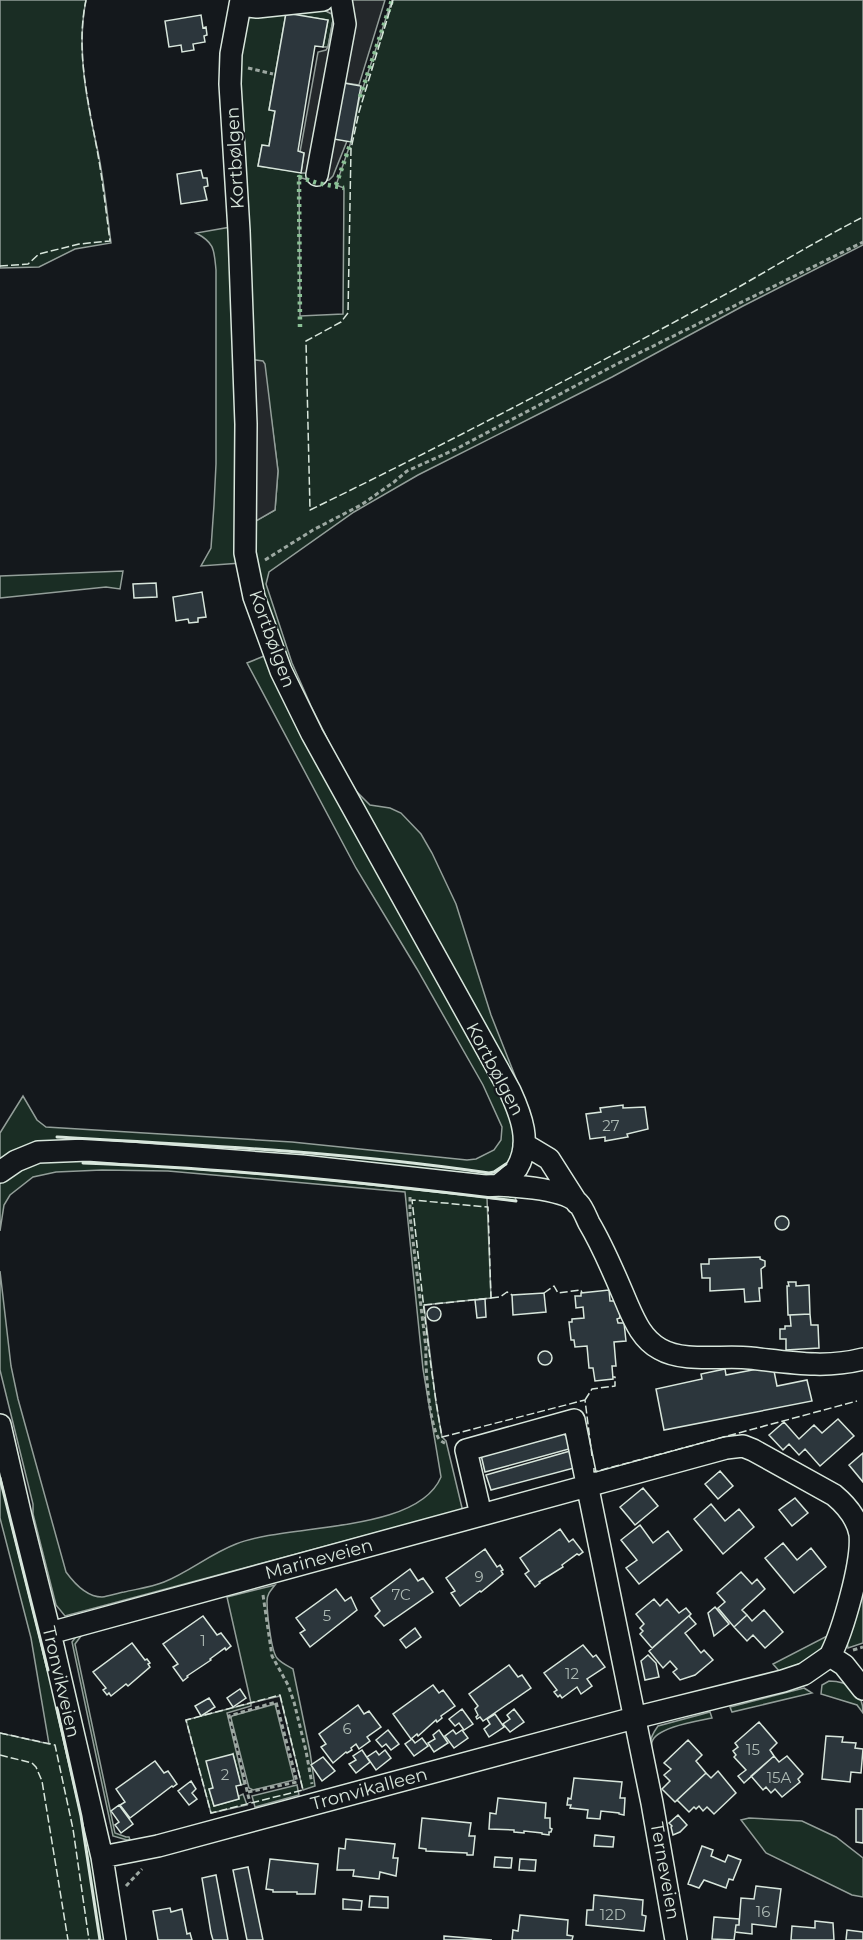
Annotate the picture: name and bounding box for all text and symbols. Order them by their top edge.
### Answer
street label: Kortbølgen [221,106,249,210]
street label: Kortbølgen [244,587,300,691]
street label: Kortbølgen [461,1019,529,1119]
house number: 27 [602,1116,620,1135]
street label: Marineveien [263,1534,375,1584]
house number: 9 [474,1567,484,1586]
house number: 7C [391,1585,411,1604]
house number: 5 [323,1606,331,1625]
street label: Tronvikveien [38,1624,84,1740]
house number: 1 [200,1631,206,1650]
house number: 12 [565,1664,579,1683]
house number: 6 [342,1719,352,1738]
house number: 15 [746,1740,760,1759]
street label: Tronvikalleen [308,1763,430,1815]
house number: 2 [221,1765,229,1784]
house number: 15A [767,1768,792,1787]
street label: Terneveien [646,1821,684,1921]
house number: 16 [756,1902,770,1921]
house number: 12D [600,1905,626,1924]

